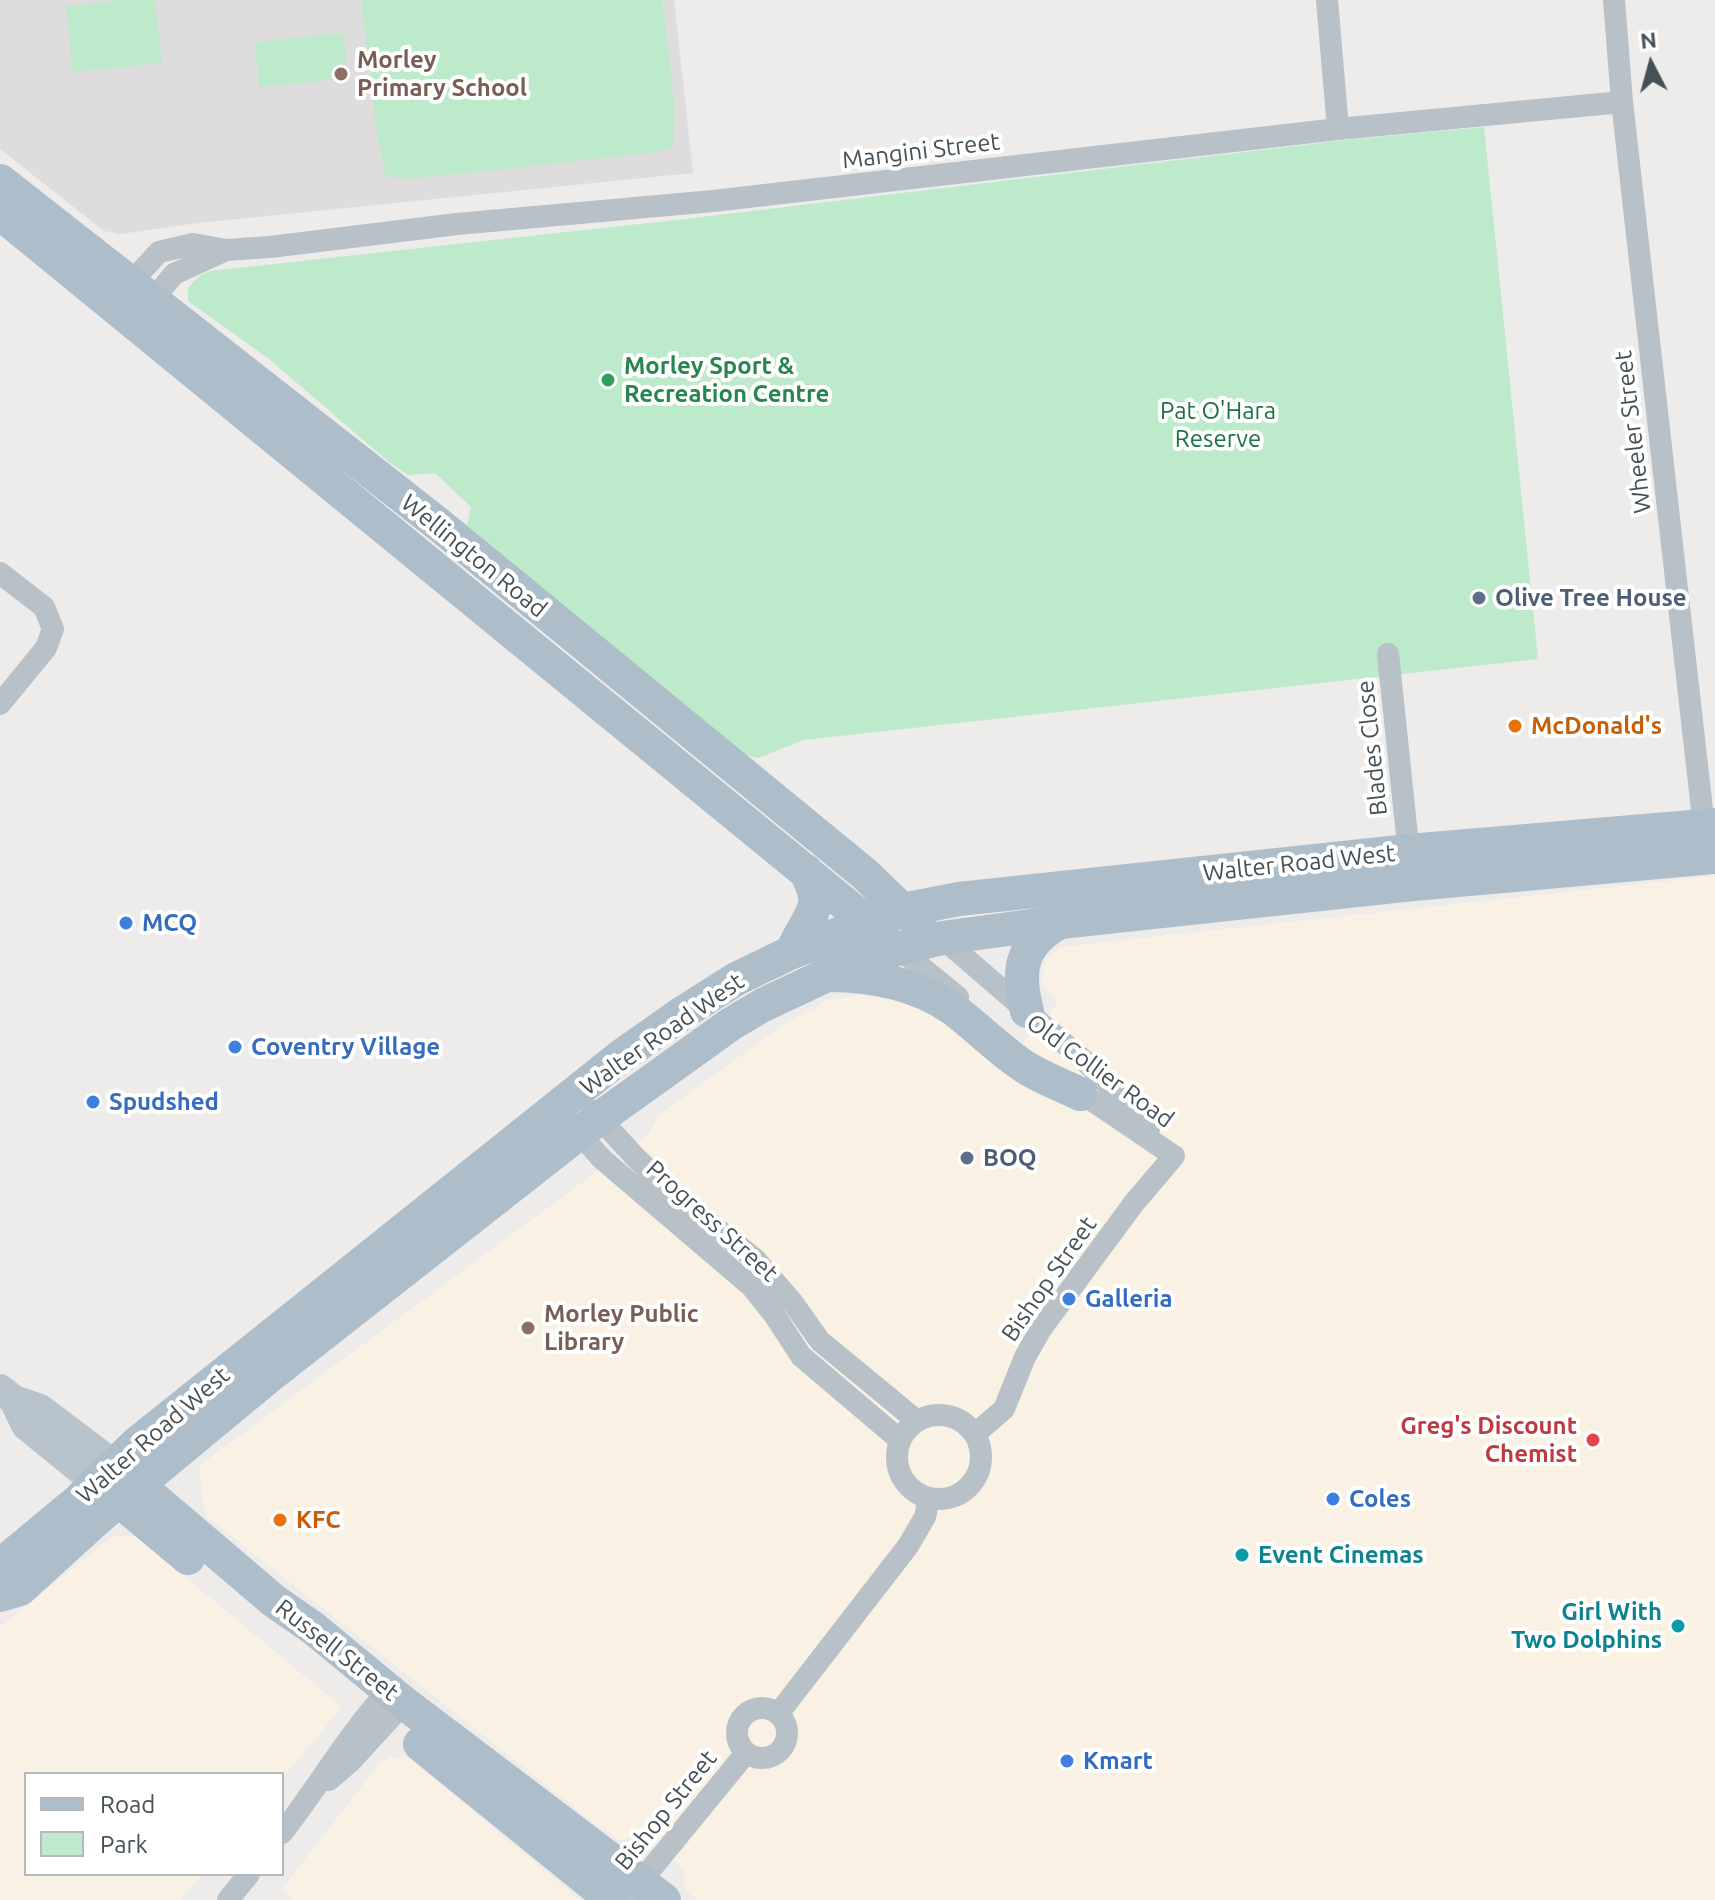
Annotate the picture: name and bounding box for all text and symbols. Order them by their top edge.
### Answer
north arrow [1611,24,1691,104]
text: N [1639,26,1658,53]
place label: Morley Primary School [357,46,527,102]
marker: Morley Primary School [332,65,350,83]
street label: Mangini Street [841,127,1001,175]
street label: Wheeler Street [1609,349,1657,515]
place label: Morley Sport & Recreation Centre [624,352,829,408]
marker: Morley Sport & Recreation Centre [599,371,617,389]
park label: Pat O'Hara Reserve [1160,397,1276,453]
street label: Wellington Road [395,489,553,623]
place label: Olive Tree House [1495,584,1687,612]
marker: Olive Tree House [1470,589,1488,607]
street label: Blades Close [1351,679,1393,817]
place label: McDonald's [1531,712,1662,740]
marker: McDonald's [1506,717,1524,735]
street label: Walter Road West [1201,839,1397,887]
place label: MCQ [142,909,197,937]
marker: MCQ [117,914,135,932]
street label: Walter Road West [575,967,749,1101]
street label: Old Collier Road [1021,1008,1179,1134]
place label: Coventry Village [251,1033,440,1061]
marker: Coventry Village [226,1038,244,1056]
place label: Spudshed [109,1088,219,1116]
marker: Spudshed [84,1093,102,1111]
place label: BOQ [983,1144,1037,1172]
marker: BOQ [958,1149,976,1167]
street label: Progress Street [640,1154,784,1288]
street label: Bishop Street [995,1211,1103,1347]
place label: Galleria [1085,1285,1173,1313]
marker: Galleria [1060,1290,1078,1308]
place label: Morley Public Library [544,1300,699,1356]
marker: Morley Public Library [519,1319,537,1337]
street label: Walter Road West [71,1361,235,1509]
place label: Greg's Discount Chemist [1400,1412,1577,1468]
marker: Greg's Discount Chemist [1584,1431,1602,1449]
place label: Coles [1349,1485,1411,1513]
marker: Coles [1324,1490,1342,1508]
place label: KFC [296,1506,341,1534]
marker: KFC [271,1511,289,1529]
place label: Event Cinemas [1258,1541,1424,1569]
marker: Event Cinemas [1233,1546,1251,1564]
street label: Russell Street [270,1593,404,1707]
place label: Girl With Two Dolphins [1511,1598,1662,1654]
marker: Girl With Two Dolphins [1669,1617,1687,1635]
street label: Bishop Street [609,1744,723,1876]
place label: Kmart [1083,1747,1153,1775]
marker: Kmart [1058,1752,1076,1770]
legend [24,1772,284,1876]
text: Road [100,1791,155,1818]
text: Park [100,1831,148,1858]

